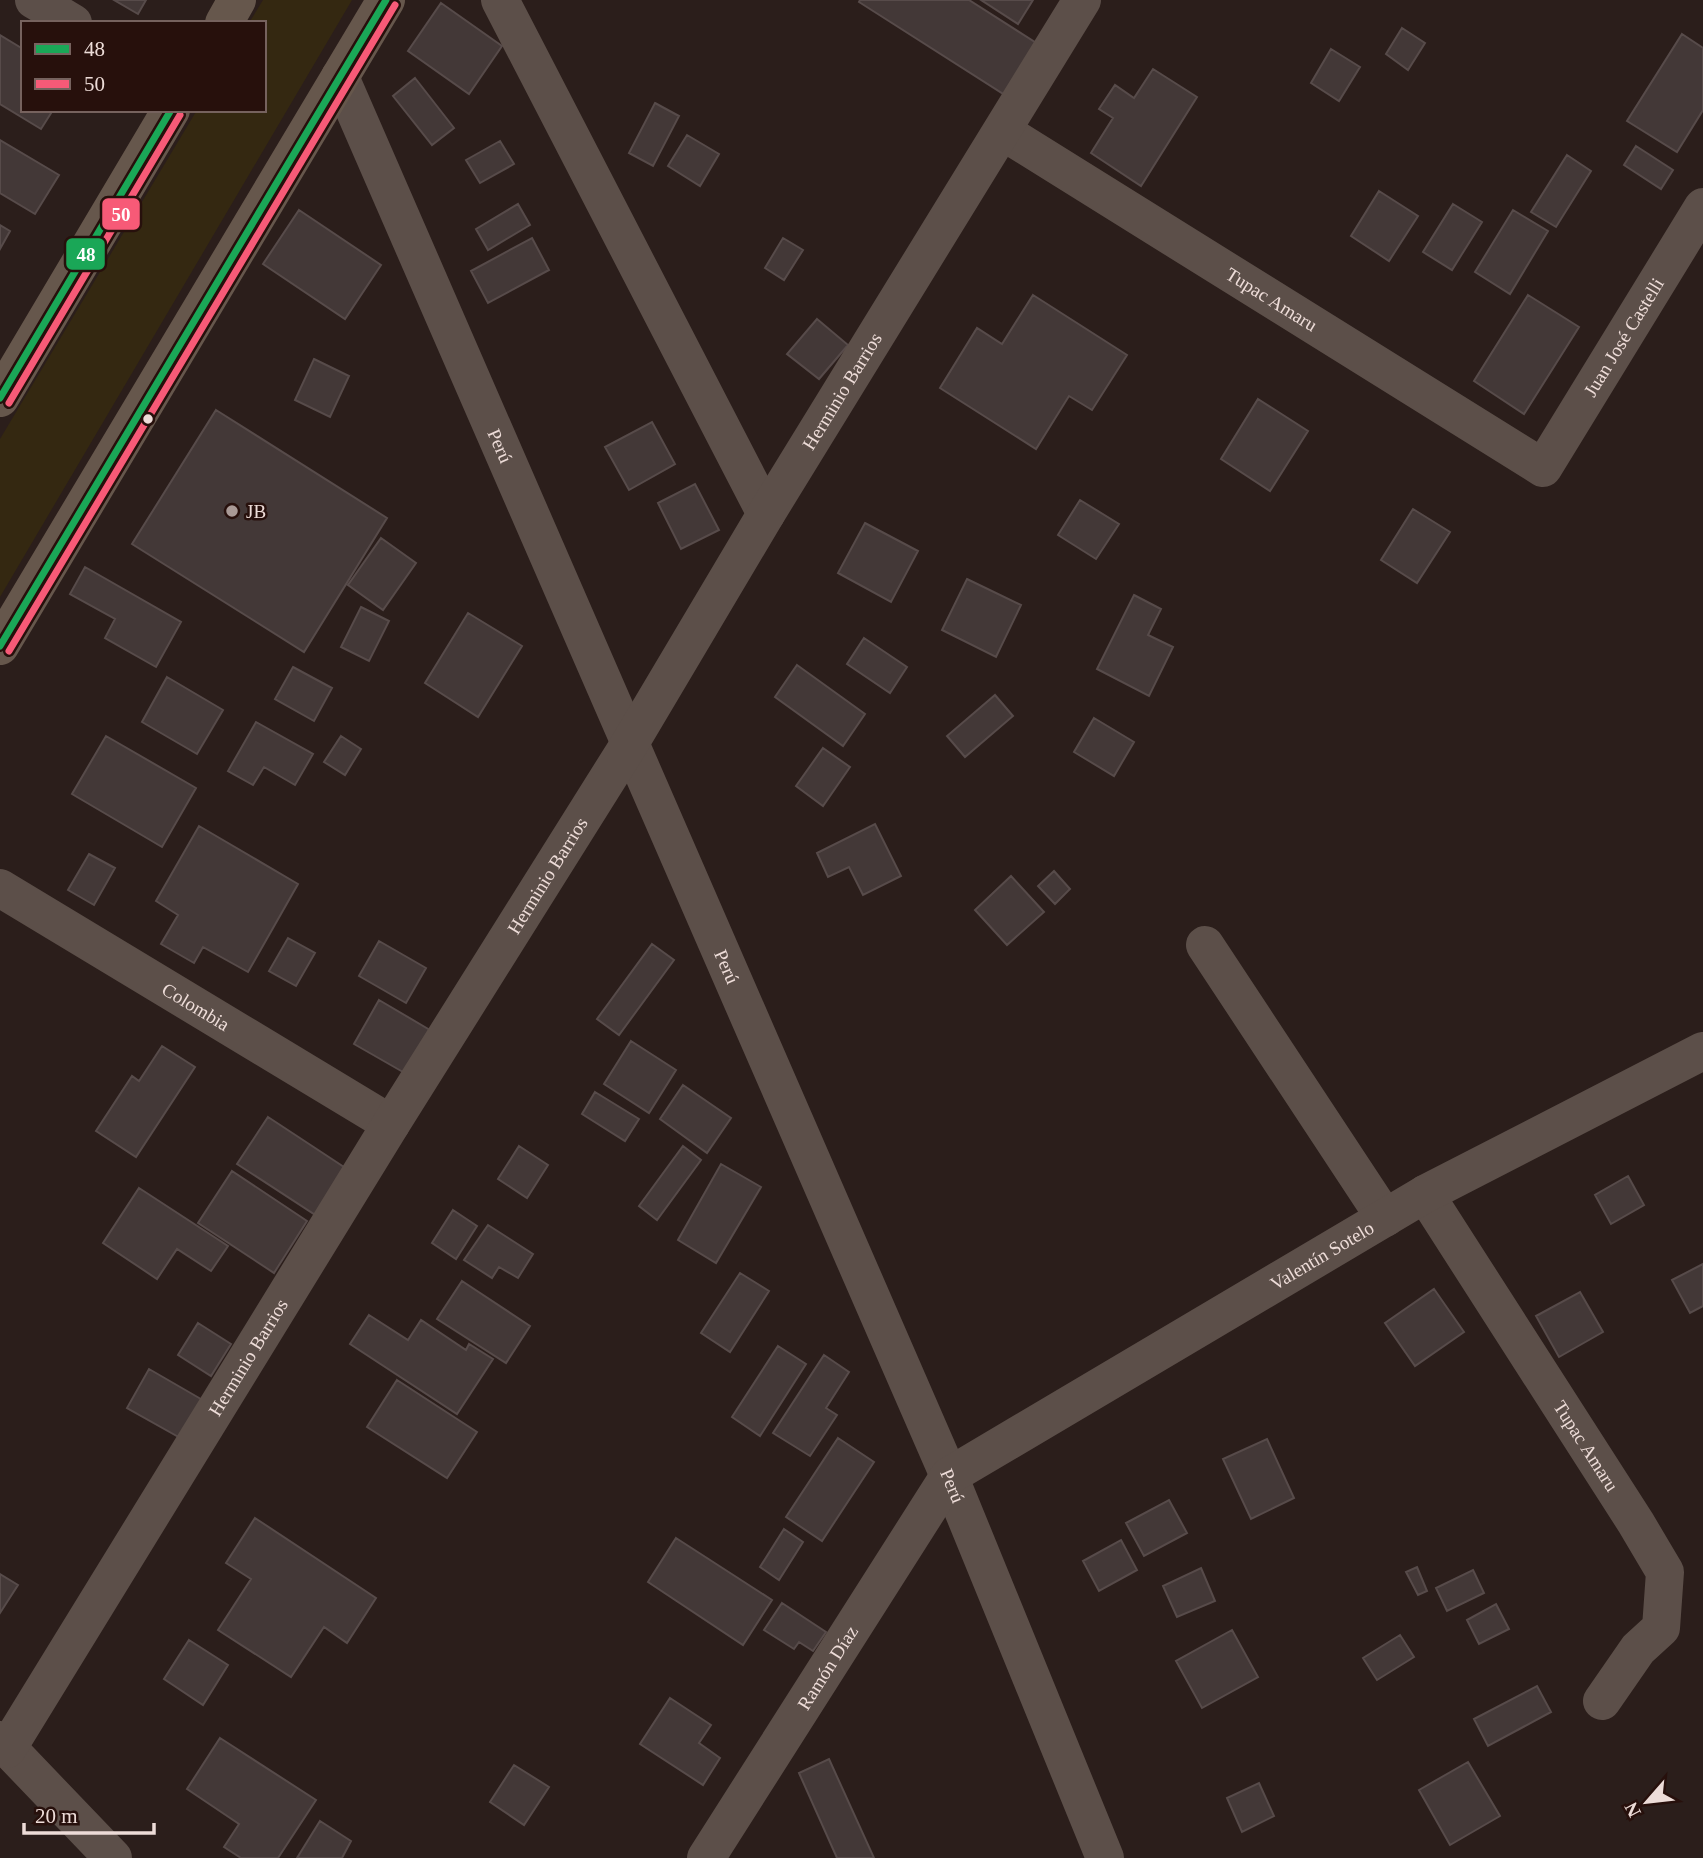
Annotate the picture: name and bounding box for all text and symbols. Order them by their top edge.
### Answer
legend [21,21,266,112]
text: 48 [84,37,105,61]
text: 50 [84,72,105,96]
line badge: 50 [101,197,141,231]
text: 50 [112,204,131,225]
line badge: 48 [65,237,106,271]
text: 48 [77,244,96,265]
street label: Tupac Amaru [1223,263,1322,336]
street label: Juan José Castelli [1579,274,1668,400]
street label: Herminio Barrios [798,329,886,453]
unlabelled marker [141,412,155,426]
street label: Perú [484,425,517,466]
place label: JB [246,501,266,522]
marker: JB [224,503,240,519]
street label: Herminio Barrios [503,813,591,938]
street label: Perú [711,946,744,987]
street label: Colombia [159,978,234,1035]
street label: Valentín Sotelo [1266,1216,1377,1294]
street label: Herminio Barrios [204,1295,292,1419]
street label: Tupac Amaru [1550,1397,1623,1495]
street label: Perú [936,1465,969,1506]
street label: Ramón Díaz [793,1621,862,1713]
north arrow [1612,1767,1682,1837]
scale bar [24,1792,154,1836]
text: N [1620,1799,1645,1821]
text: 20 m [35,1804,78,1828]

